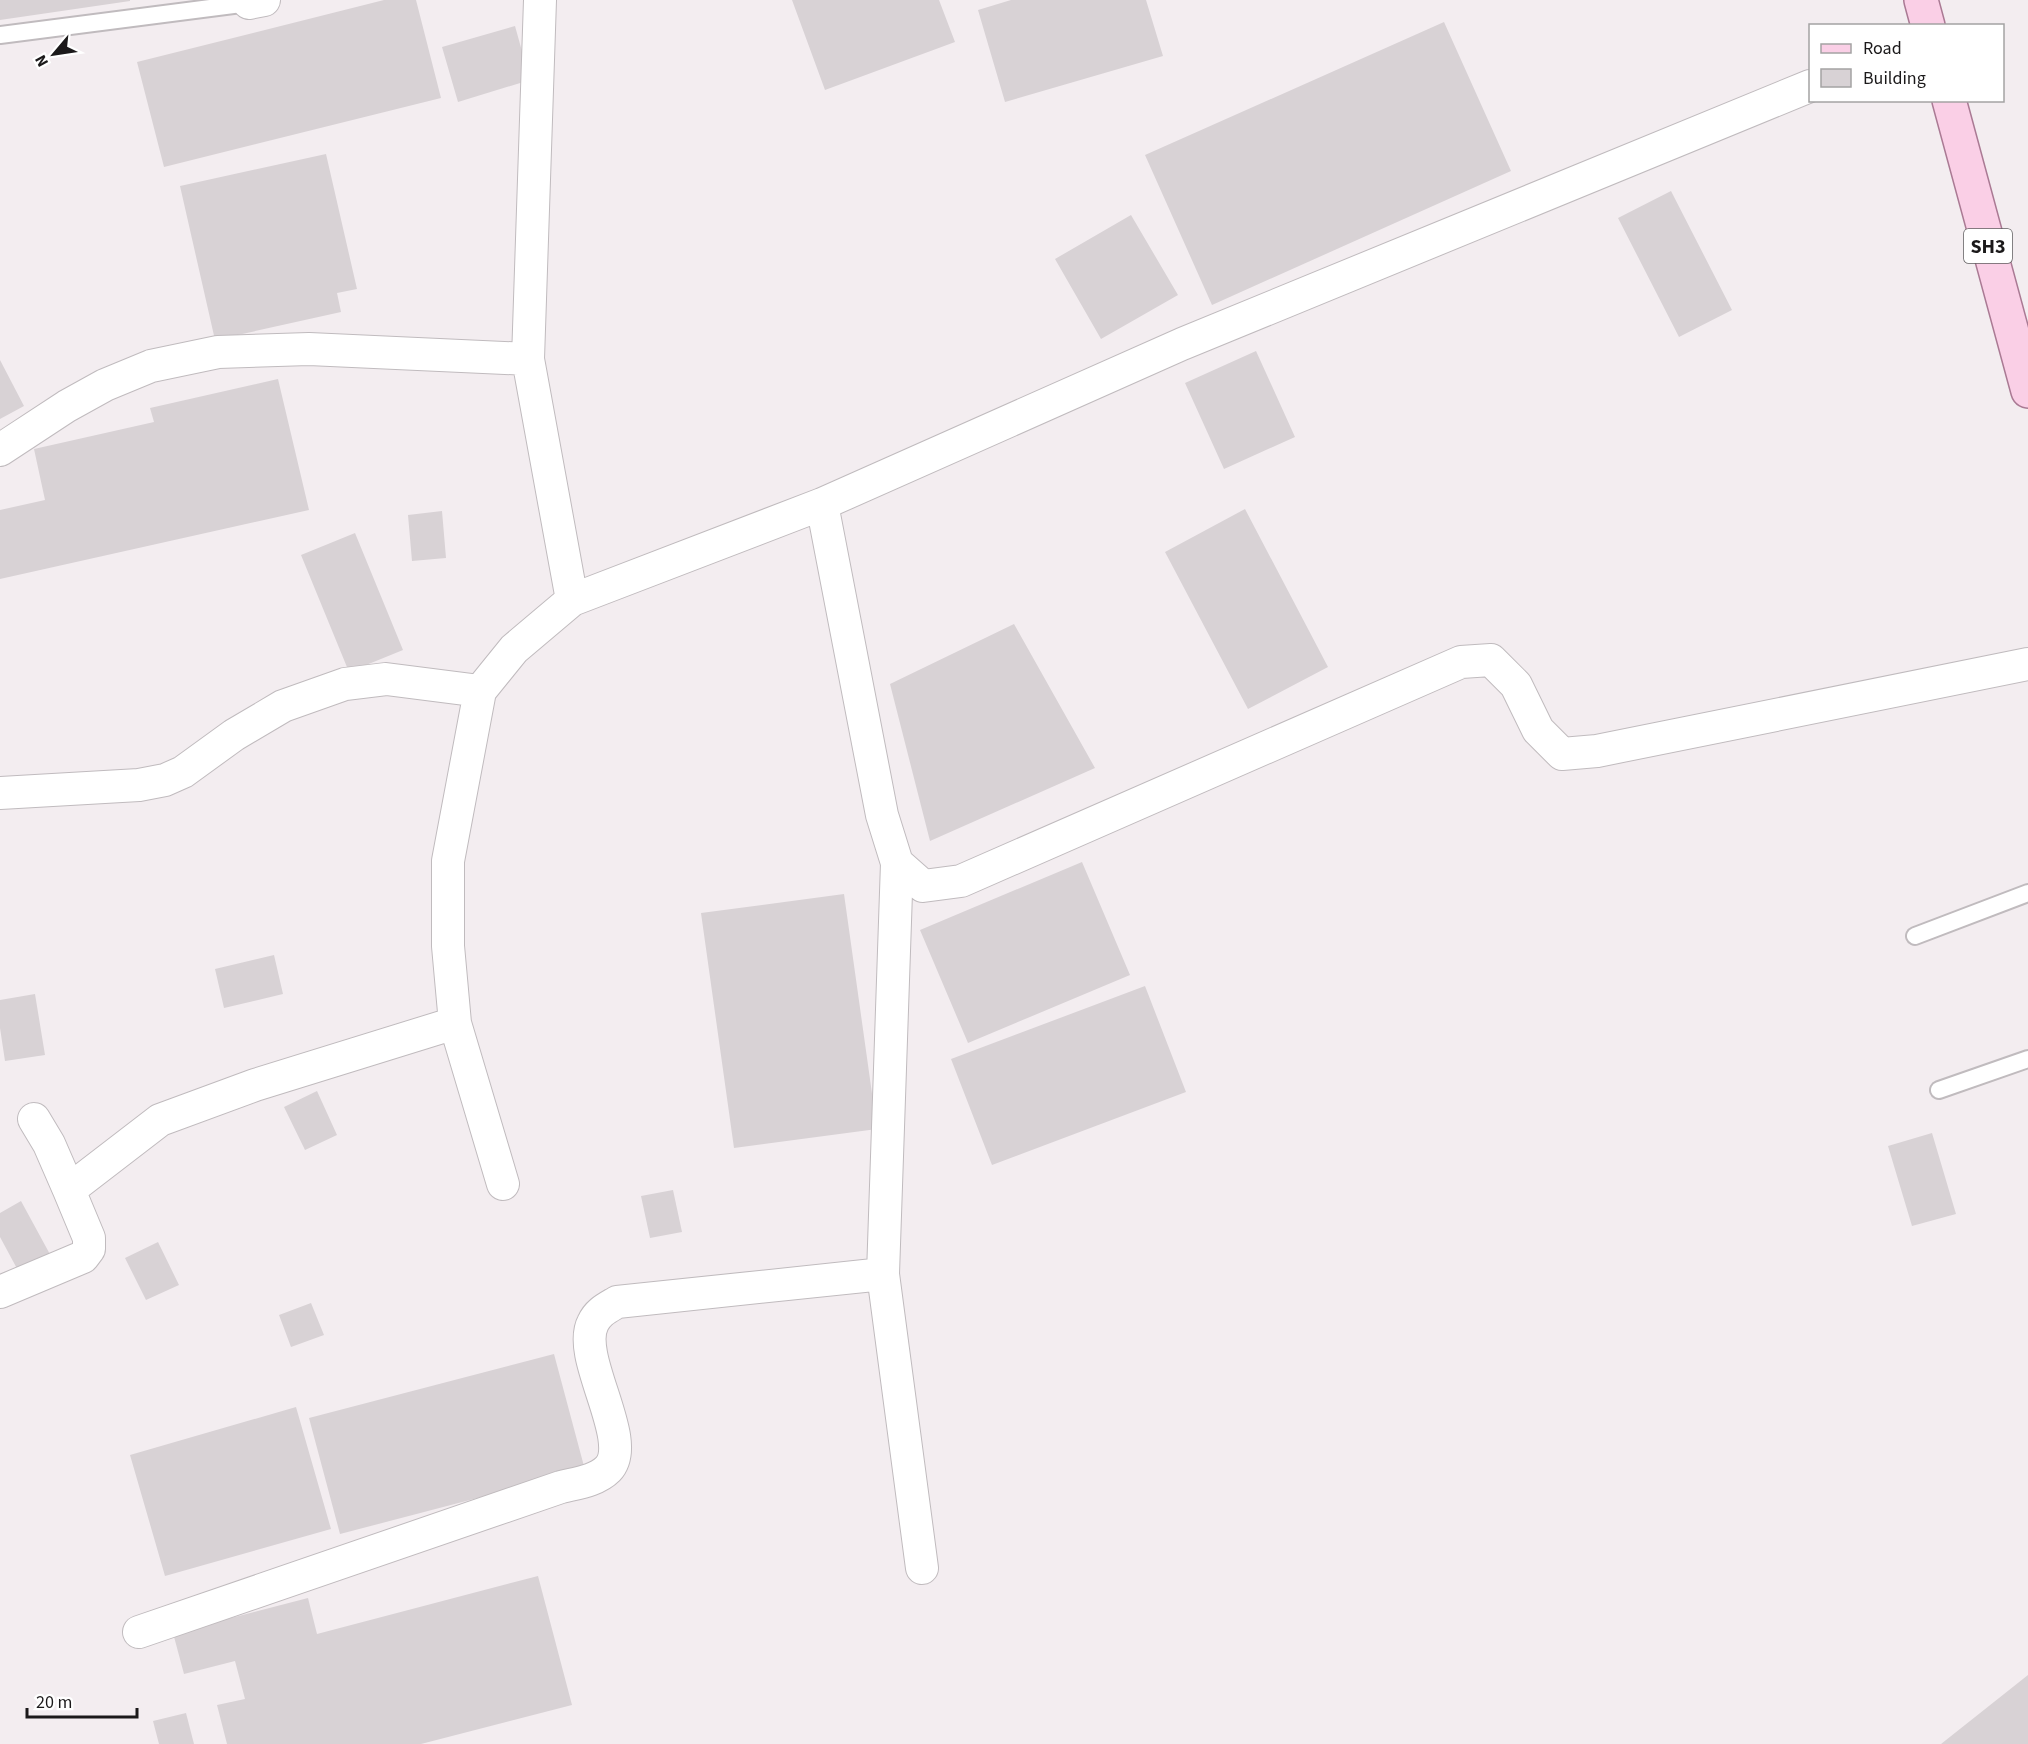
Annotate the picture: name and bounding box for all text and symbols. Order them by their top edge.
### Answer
north arrow [24,24,84,84]
legend [1809,24,2004,102]
text: Road [1863,36,1902,61]
text: N [30,51,54,71]
text: Building [1863,66,1926,91]
road number: SH3 [1964,229,2012,263]
scale bar [27,1681,136,1719]
text: 20 m [36,1690,72,1715]

